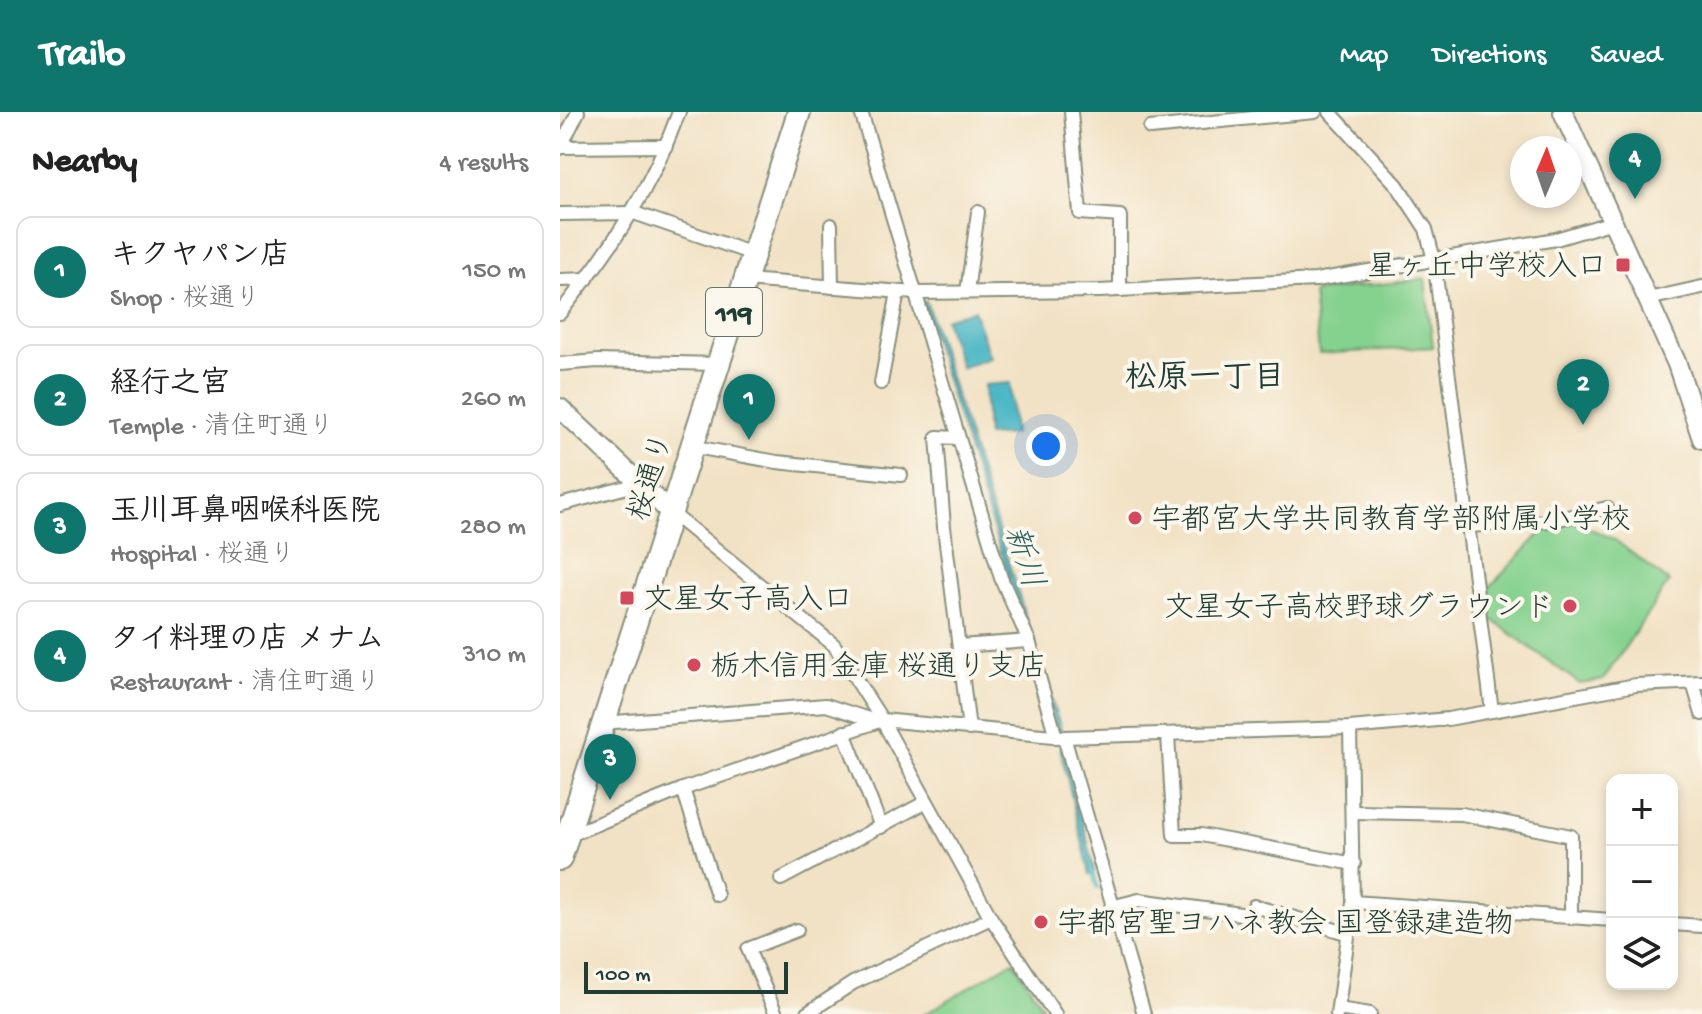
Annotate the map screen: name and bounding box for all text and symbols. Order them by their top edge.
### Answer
text: Trailo [40,34,126,78]
text: Map [1340,40,1388,73]
text: Directions [1432,40,1546,73]
text: Saved [1590,40,1662,73]
pin: 4 [1609,133,1661,199]
north arrow [1510,136,1582,208]
text: Nearby [32,144,137,184]
text: 4 results [439,149,528,180]
text: キクヤパン店 [110,240,290,275]
place label: 星ヶ丘中学校入口 [1367,250,1607,287]
marker: 星ヶ丘中学校入口 [1614,256,1632,274]
text: 1 [55,257,65,288]
text: 150 m [462,257,526,288]
text: Shop · 桜通り [110,285,261,316]
road number: 119 [706,288,762,336]
pin: 2 [1557,359,1609,425]
district label: 松原一丁目 [1125,361,1285,399]
text: 経行之宮 [110,368,230,403]
pin: 1 [723,374,775,440]
text: 2 [54,385,66,416]
text: 260 m [461,385,526,416]
text: Temple · 清住町通り [110,413,334,444]
your location [1026,426,1066,466]
street label: 桜通り [622,429,683,525]
text: 玉川耳鼻咽喉科医院 [110,496,380,531]
place label: 宇都宮大学共同教育学部附属小学校 [1151,503,1631,540]
marker: 宇都宮大学共同教育学部附属小学校 [1126,509,1144,527]
text: 3 [53,513,67,544]
text: 280 m [460,513,526,544]
water label: 新川 [993,521,1050,594]
text: Hospital · 桜通り [110,541,296,572]
place label: 文星女子高入口 [643,583,853,620]
marker: 文星女子高入口 [618,589,636,607]
place label: 文星女子高校野球グラウンド [1164,591,1554,628]
marker: 文星女子高校野球グラウンド [1561,597,1579,615]
text: タイ料理の店 メナム [110,624,385,659]
text: 4 [54,641,66,672]
text: 310 m [463,641,526,672]
place label: 栃木信用金庫 桜通り支店 [710,650,1047,687]
marker: 栃木信用金庫 桜通り支店 [685,656,703,674]
text: Restaurant · 清住町通り [110,669,381,700]
pin: 3 [584,734,636,800]
map controls [1606,774,1678,990]
button: + [1606,774,1678,846]
button: − [1606,846,1678,918]
place label: 宇都宮聖ヨハネ教会 国登録建造物 [1057,907,1514,944]
marker: 宇都宮聖ヨハネ教会 国登録建造物 [1032,913,1050,931]
button: layers [1606,918,1678,990]
scale bar [584,958,788,994]
text: 100 m [596,963,651,989]

